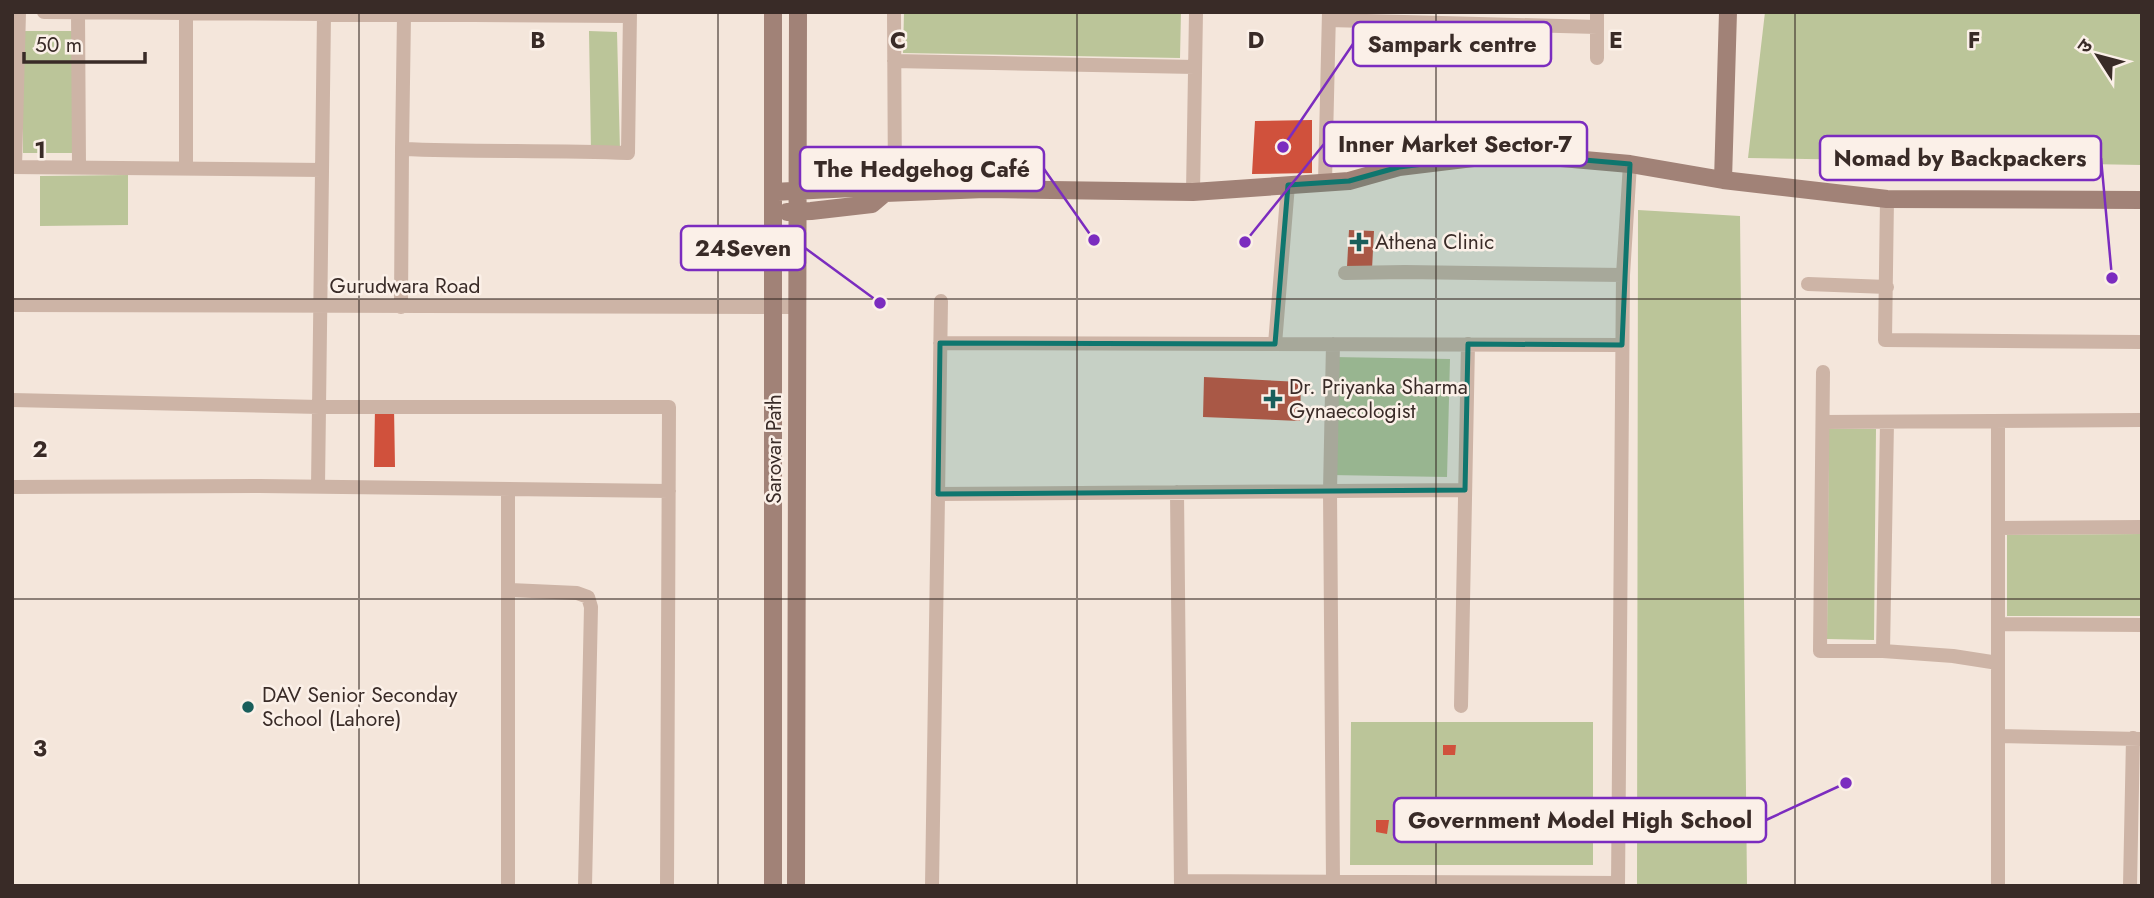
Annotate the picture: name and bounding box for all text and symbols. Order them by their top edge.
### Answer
scale bar [24,21,145,65]
north arrow [2063,21,2133,91]
callout: Sampark centre [1353,22,1551,66]
text: B [530,23,546,57]
text: C [890,23,906,57]
text: D [1248,23,1265,57]
text: E [1609,23,1623,57]
text: F [1968,23,1980,57]
text: Sampark centre [1367,27,1537,61]
text: 50 m [35,30,82,60]
text: उ [2070,33,2099,59]
callout: Inner Market Sector-7 [1324,122,1587,166]
text: Inner Market Sector-7 [1338,127,1572,161]
text: 1 [34,133,46,167]
callout: Nomad by Backpackers [1820,136,2101,180]
text: Nomad by Backpackers [1833,141,2087,175]
callout: The Hedgehog Café [800,147,1044,191]
text: The Hedgehog Café [814,152,1030,186]
callout: 24Seven [681,226,805,270]
place label: Athena Clinic [1375,227,1494,257]
text: 24Seven [695,231,791,265]
marker: Athena Clinic [1349,232,1369,252]
street label: Gurudwara Road [330,271,480,301]
place label: Dr. Priyanka Sharma Gynaecologist [1289,372,1468,426]
marker: Dr. Priyanka Sharma Gynaecologist [1263,389,1283,409]
street label: Sarovar Path [759,394,789,504]
text: 2 [32,432,48,466]
place label: DAV Senior Seconday School (Lahore) [262,680,458,734]
marker: DAV Senior Seconday School (Lahore) [240,699,256,715]
text: 3 [33,731,47,765]
callout: Government Model High School [1394,798,1766,842]
text: Government Model High School [1408,803,1752,837]

